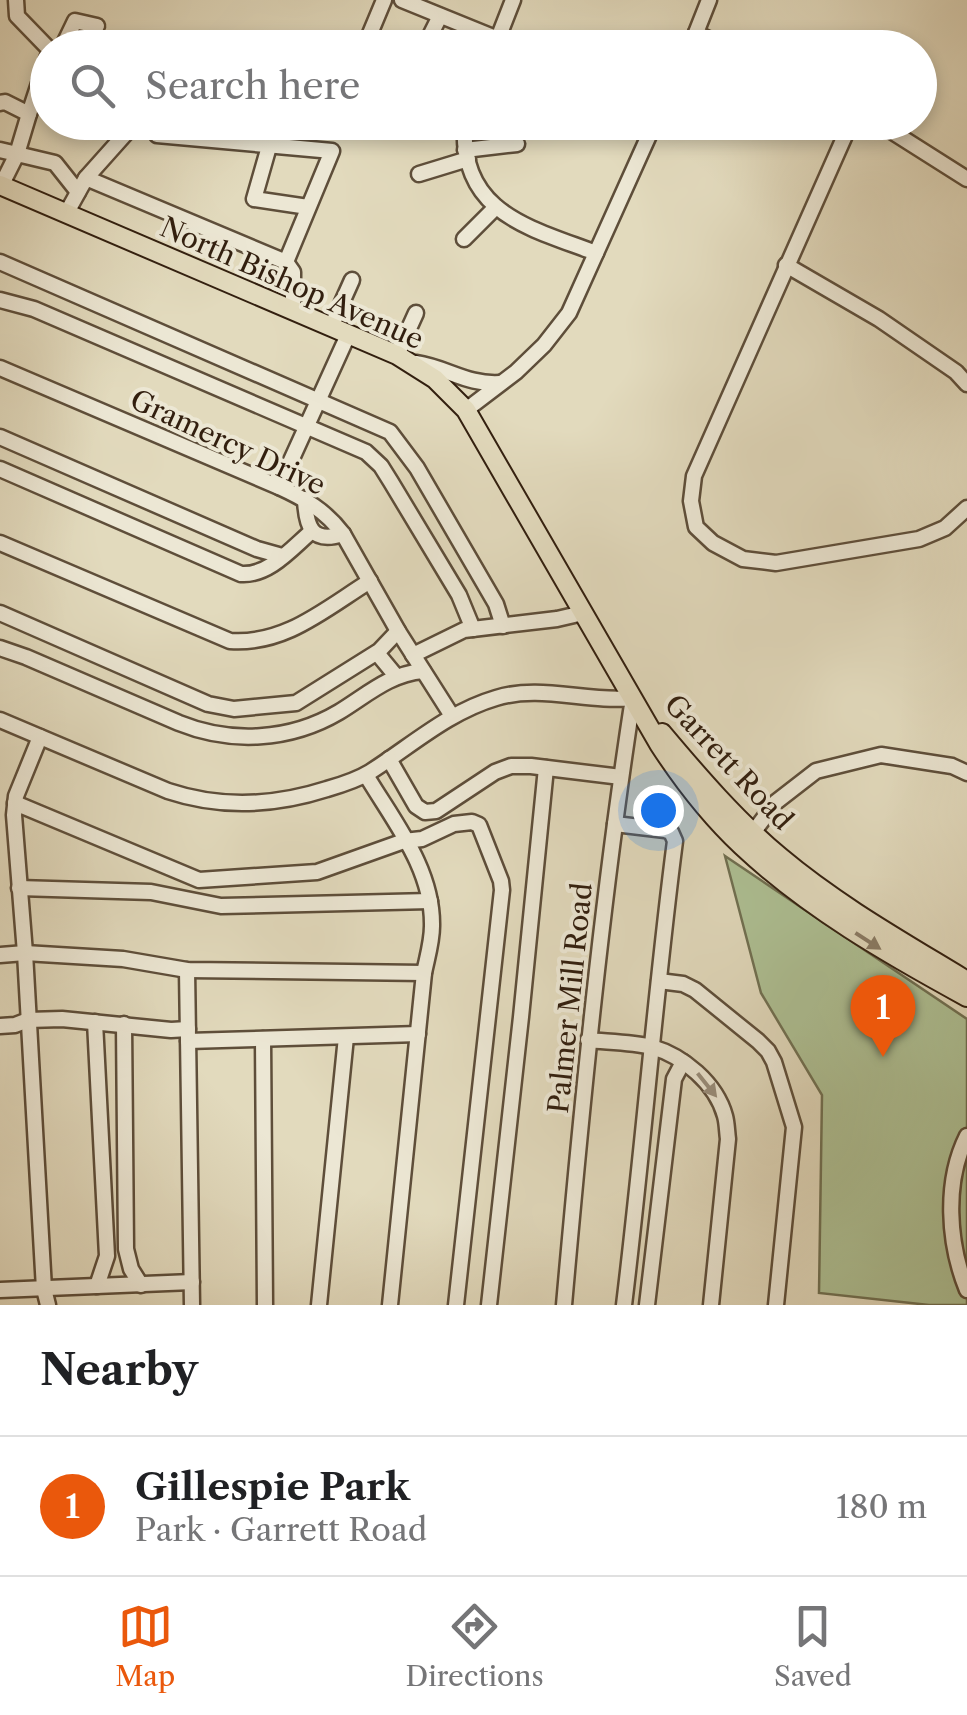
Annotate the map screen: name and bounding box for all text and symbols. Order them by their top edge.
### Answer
search box [30,30,937,140]
icon: search [65,58,120,113]
text: Search here [145,62,360,109]
street label: North Bishop Avenue [155,210,429,356]
street label: Gramercy Drive [125,382,331,502]
street label: Garrett Road [658,687,800,837]
your location [633,785,684,836]
street label: Palmer Mill Road [541,881,599,1115]
one-way arrow [854,932,882,949]
pin: 1 [850,974,916,1057]
one-way arrow [696,1073,717,1098]
text: Nearby [40,1344,198,1396]
text: Gillespie Park [135,1463,410,1510]
text: 1 [65,1487,80,1526]
text: 180 m [836,1487,927,1526]
text: Park · Garrett Road [135,1510,427,1549]
tab: Map [115,1599,175,1693]
tab: Directions [405,1599,544,1693]
tab: Saved [774,1599,852,1693]

